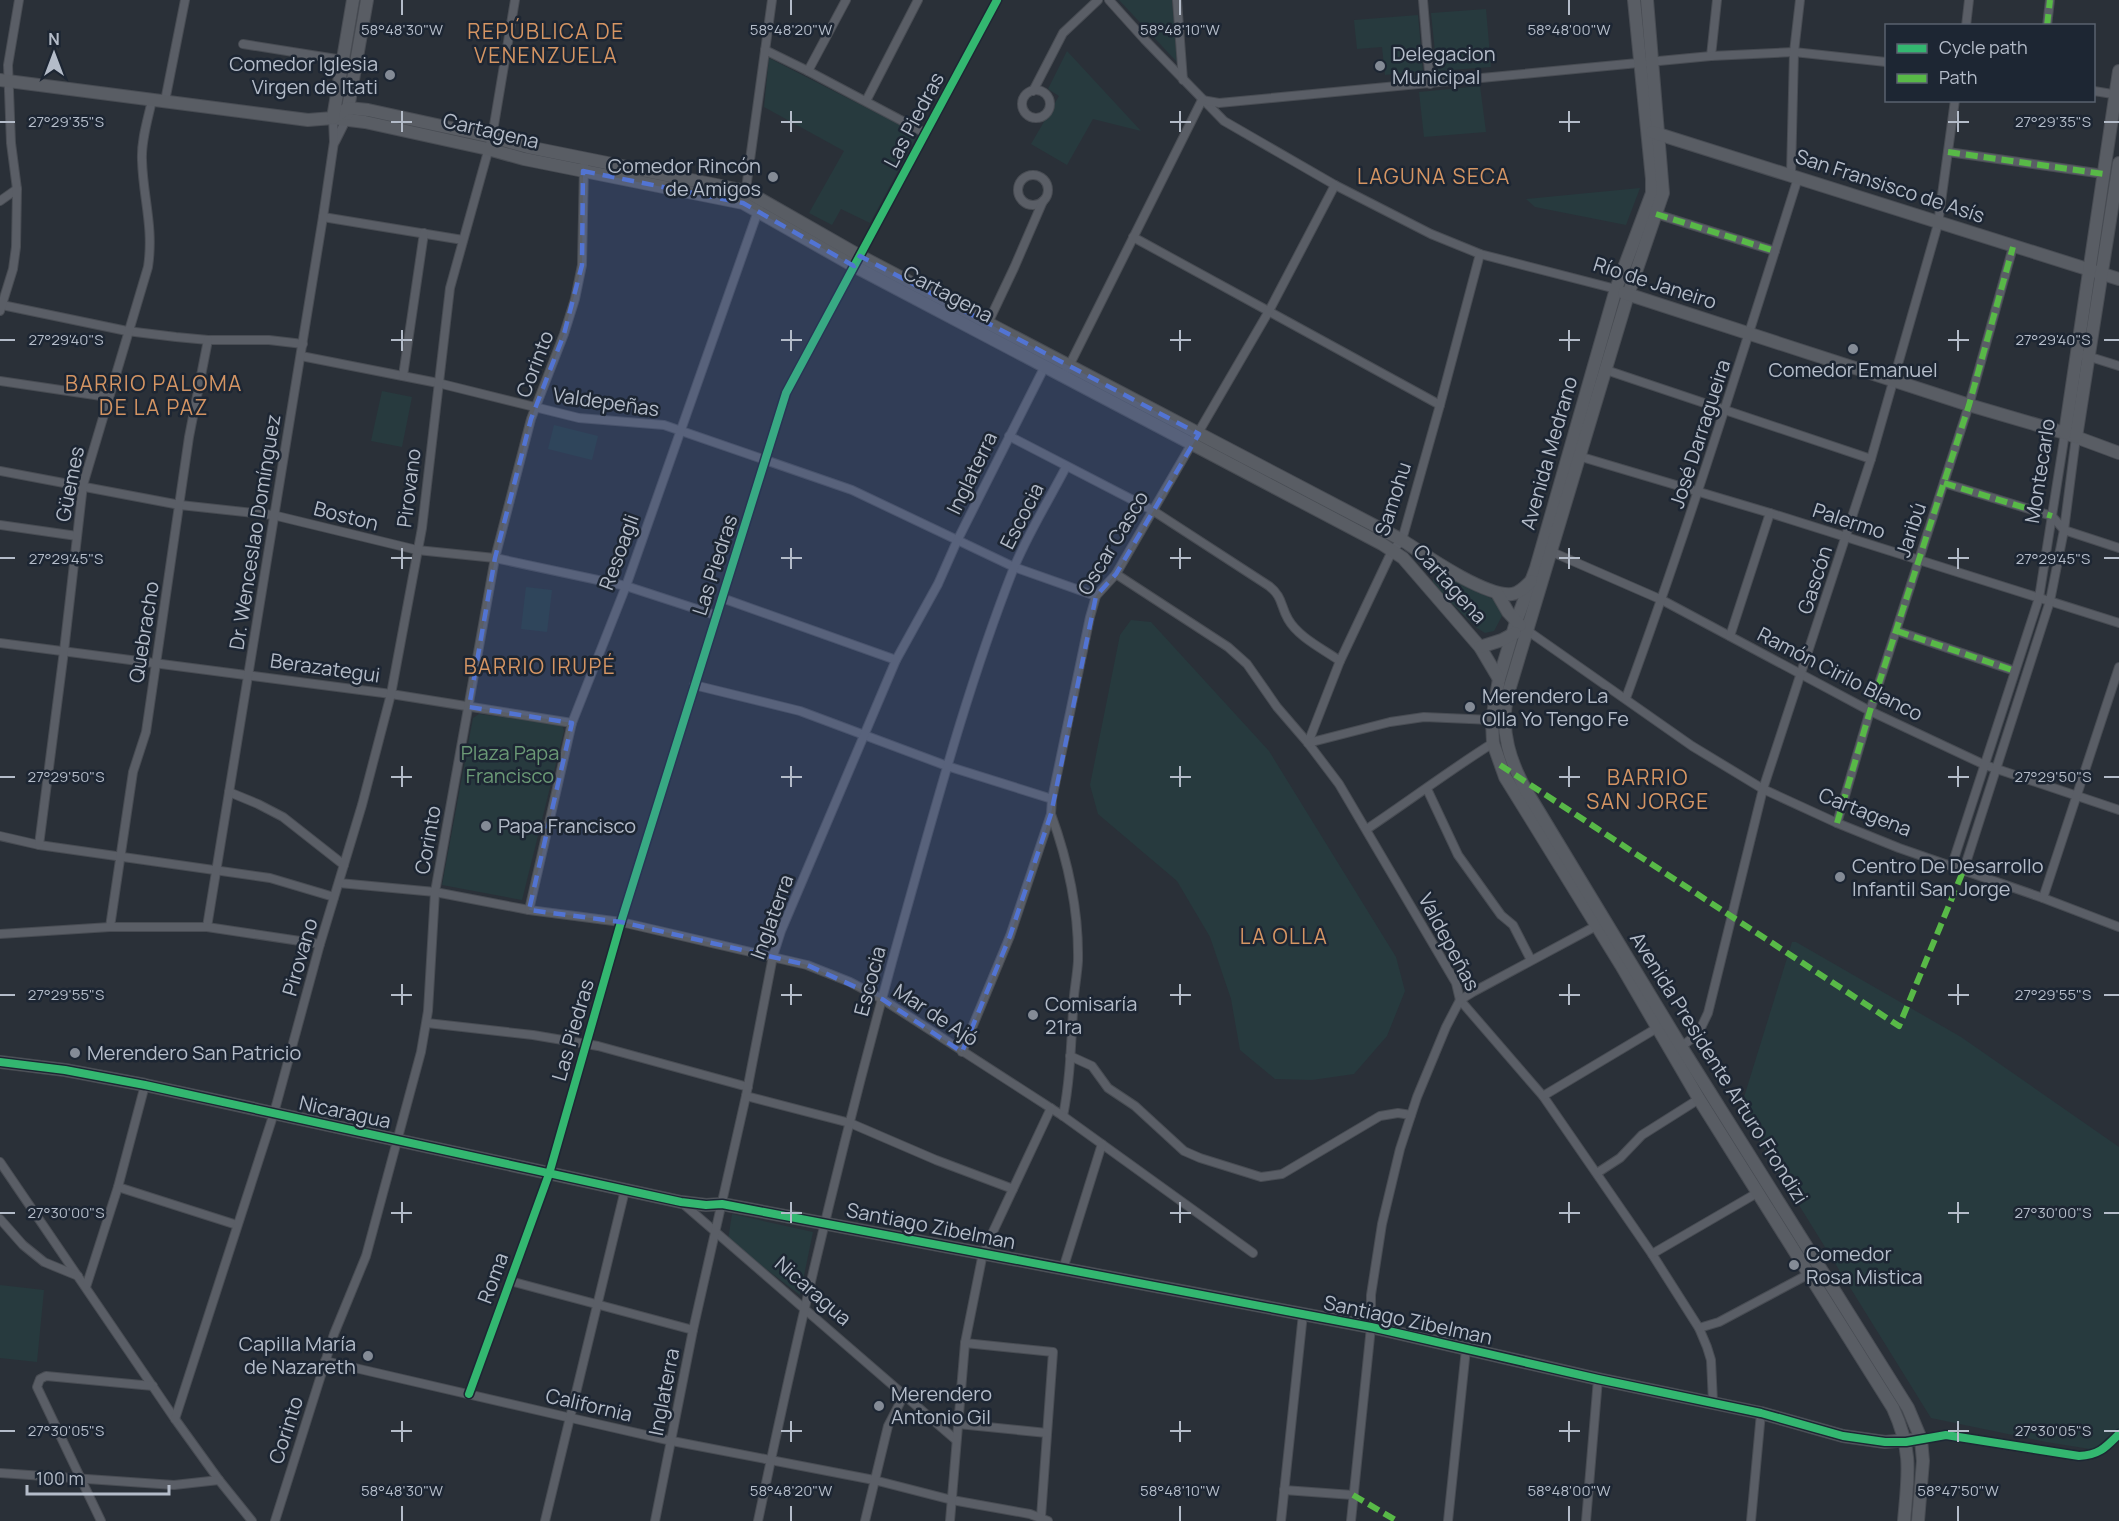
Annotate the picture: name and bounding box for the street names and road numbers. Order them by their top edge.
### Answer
street label: Las Piedras [877,67,950,172]
street label: Cartagena [440,106,542,155]
street label: San Fransisco de Asís [1792,142,1988,229]
street label: Río de Janeiro [1590,250,1720,315]
street label: Cartagena [899,259,998,328]
street label: Corinto [510,326,560,401]
street label: José Darragueira [1663,356,1736,512]
street label: Avenida Medrano [1514,373,1583,533]
street label: Valdepeñas [551,381,661,422]
street label: Dr. Wenceslao Domínguez [223,412,286,652]
street label: Montecarlo [2018,416,2061,525]
street label: Inglaterra [940,427,1003,519]
street label: Güemes [49,444,90,524]
street label: Pirovano [390,447,427,529]
street label: Samohu [1368,459,1417,539]
street label: Escocia [993,478,1050,554]
street label: Oscar Casco [1071,486,1154,600]
street label: Boston [311,494,381,537]
street label: Palermo [1809,496,1889,545]
street label: Jaribú [1889,499,1932,561]
street label: Resoagli [592,510,645,594]
street label: Las Piedras [686,511,744,619]
street label: Cartagena [1408,538,1493,629]
street label: Gascón [1791,542,1838,617]
street label: Quebracho [122,579,165,685]
street label: Ramón Cirilo Blanco [1753,620,1928,727]
street label: Berazategui [268,646,382,689]
street label: Cartagena [1815,781,1916,842]
street label: Corinto [408,803,447,876]
street label: Inglaterra [744,871,799,963]
street label: Valdepeñas [1412,888,1487,995]
street label: Pirovano [276,915,323,999]
street label: Avenida Presidente Arturo Frondizi [1624,927,1815,1209]
street label: Escocia [847,943,892,1019]
street label: Las Piedras [545,976,600,1084]
street label: Mar de Ajó [889,977,984,1052]
street label: Nicaragua [297,1089,394,1134]
street label: Santiago Zibelman [844,1196,1018,1255]
street label: Roma [471,1249,514,1307]
street label: Nicaragua [769,1250,857,1331]
street label: Santiago Zibelman [1321,1288,1495,1351]
street label: Inglaterra [642,1346,685,1438]
street label: California [543,1381,635,1428]
street label: Corinto [262,1393,309,1467]

